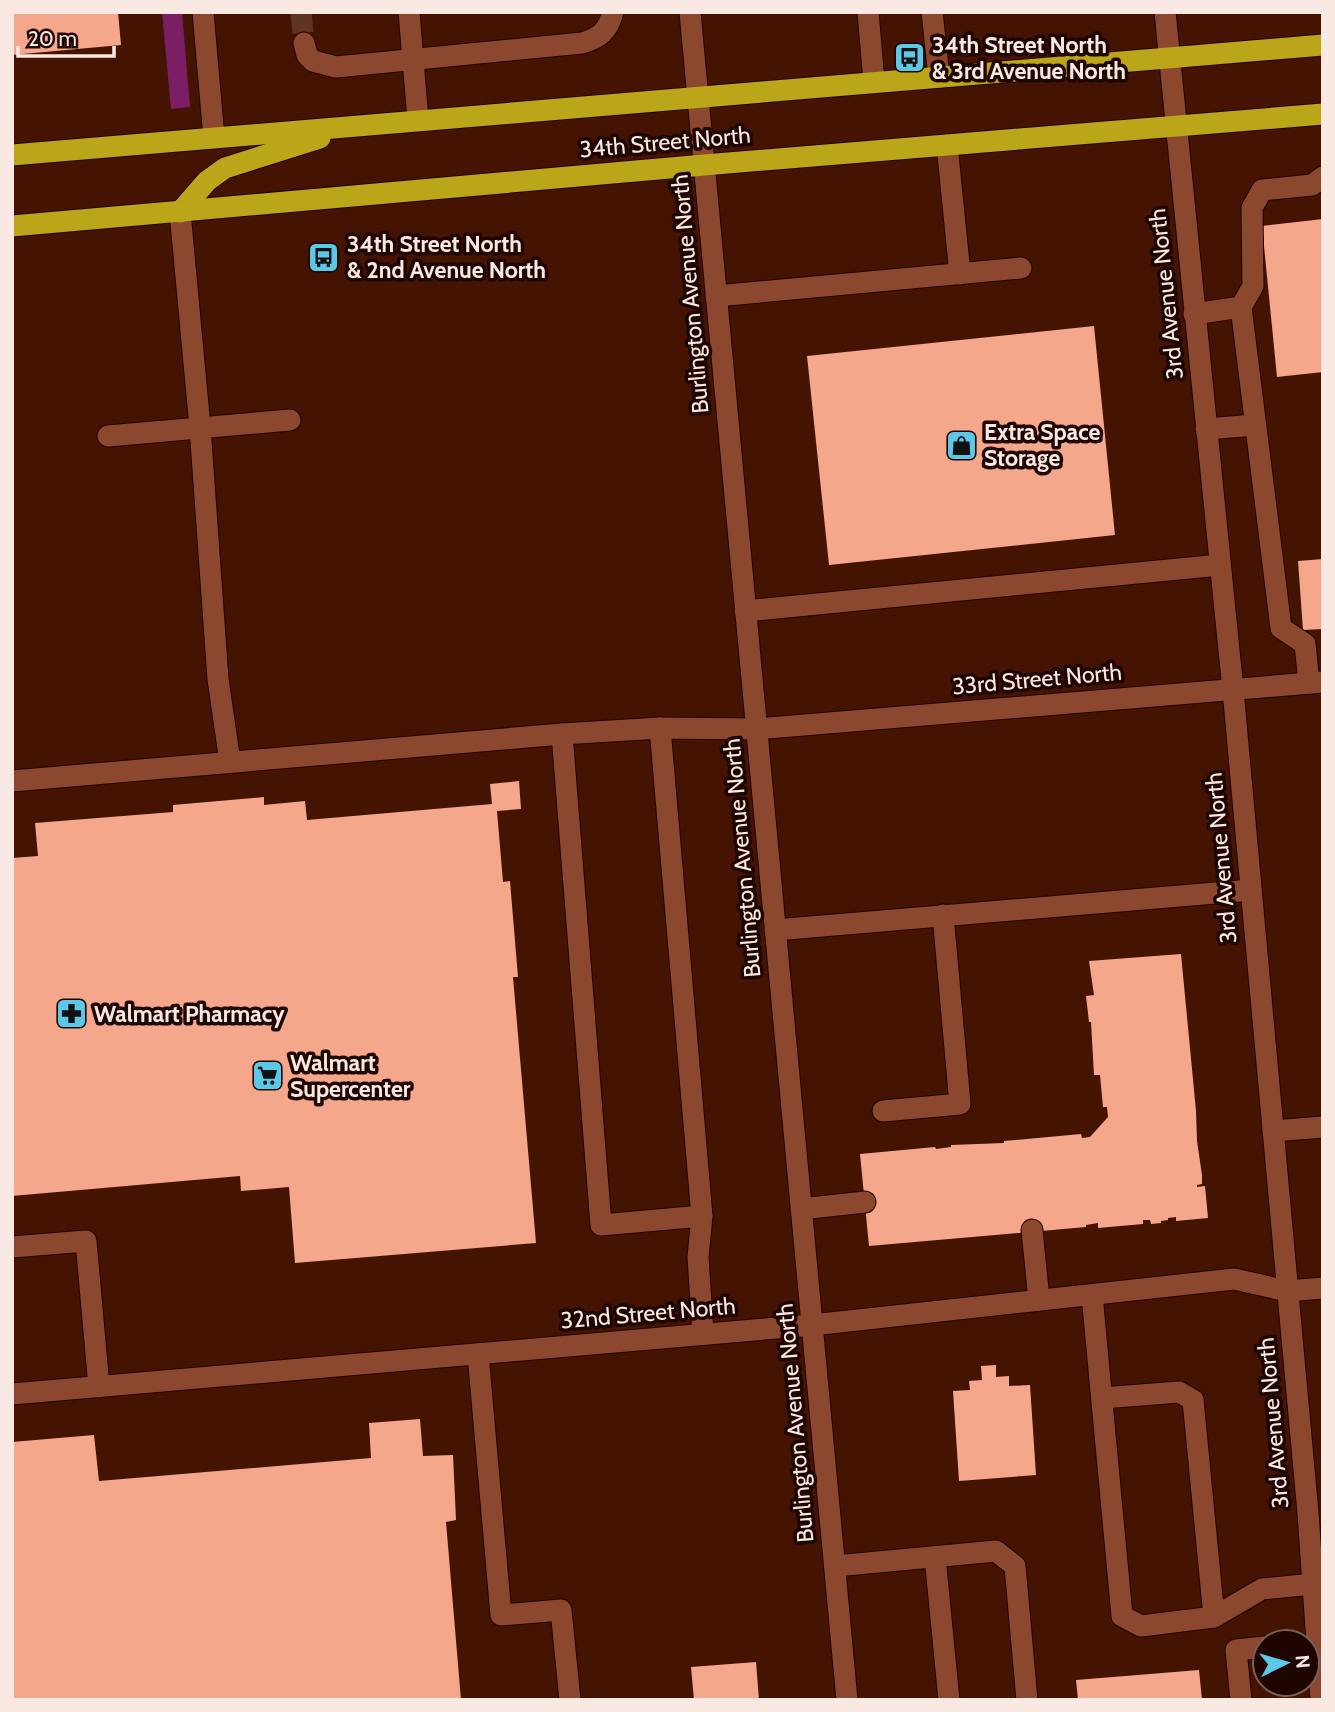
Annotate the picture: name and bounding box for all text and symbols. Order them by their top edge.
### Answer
scale bar [18,14,114,58]
text: 20 m [28,26,77,51]
place label: 34th Street North & 3rd Avenue North [932,31,1126,85]
bus stop icon: 34th Street North & 3rd Avenue North [892,41,926,75]
street label: 34th Street North [578,121,752,163]
street label: Burlington Avenue North [666,173,714,415]
street label: 3rd Avenue North [1143,207,1189,381]
place label: 34th Street North & 2nd Avenue North [347,230,546,284]
bus stop icon: 34th Street North & 2nd Avenue North [307,240,341,274]
place label: Extra Space Storage [984,418,1101,472]
shop icon: Extra Space Storage [944,428,978,462]
street label: 33rd Street North [951,658,1123,700]
street label: Burlington Avenue North [718,737,766,979]
street label: 3rd Avenue North [1200,771,1242,945]
pharmacy icon: Walmart Pharmacy [54,997,88,1031]
place label: Walmart Pharmacy [94,1000,285,1028]
place label: Walmart Supercenter [290,1049,411,1103]
supermarket icon: Walmart Supercenter [250,1059,284,1093]
street label: 32nd Street North [559,1291,737,1335]
street label: Burlington Avenue North [771,1302,819,1544]
street label: 3rd Avenue North [1252,1336,1294,1510]
north arrow [1251,1628,1321,1698]
text: N [1290,1654,1314,1669]

